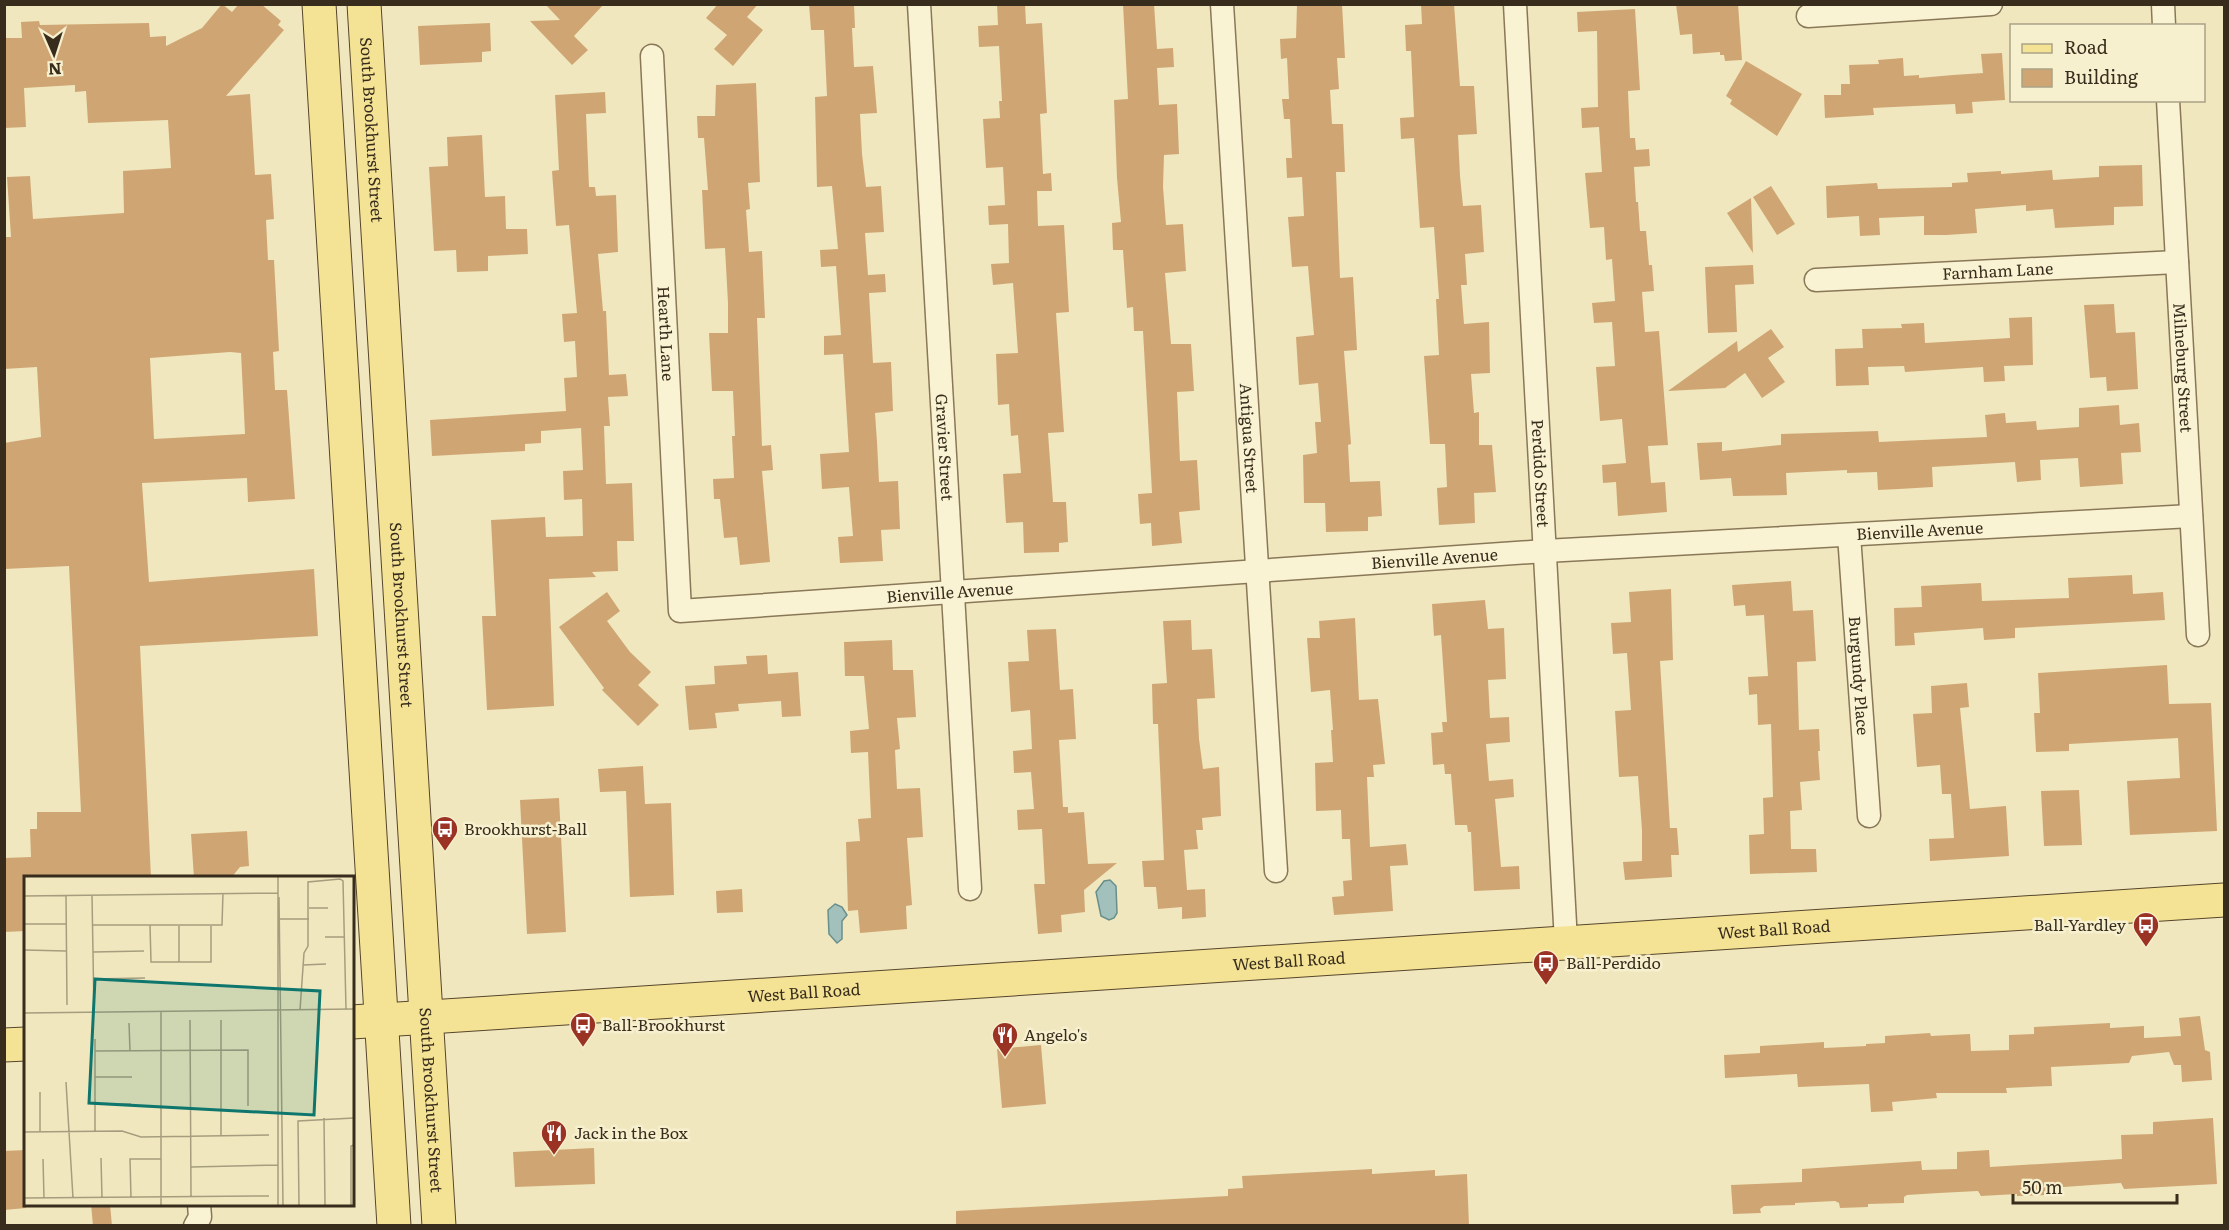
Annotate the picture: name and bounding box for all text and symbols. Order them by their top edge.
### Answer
north arrow [24,24,84,84]
legend [2010,24,2205,102]
text: Road [2064,33,2108,60]
street label: South Brookhurst Street [355,36,390,224]
text: N [47,58,62,82]
text: Building [2064,63,2139,90]
street label: Farnham Lane [1942,255,2054,285]
street label: Hearth Lane [653,285,681,382]
street label: Milneburg Street [2168,302,2200,434]
street label: Antigua Street [1235,382,1265,494]
street label: Gravier Street [930,393,961,502]
street label: Perdido Street [1527,418,1556,529]
street label: Bienville Avenue [1855,514,1984,545]
street label: South Brookhurst Street [385,521,420,709]
street label: Bienville Avenue [1370,541,1499,574]
street label: Bienville Avenue [885,575,1014,608]
street label: Burgundy Place [1844,615,1876,736]
bus stop icon: Brookhurst-Ball [430,814,460,852]
place label: Brookhurst-Ball [464,816,587,840]
inset map [24,876,354,1206]
bus stop icon: Ball-Yardley [2131,910,2161,948]
place label: Ball-Yardley [2034,912,2127,936]
street label: West Ball Road [1717,913,1831,944]
street label: West Ball Road [1232,944,1346,976]
bus stop icon: Ball-Perdido [1531,948,1561,986]
place label: Ball-Perdido [1566,950,1661,974]
street label: West Ball Road [747,976,861,1007]
street label: South Brookhurst Street [415,1007,450,1194]
bus stop icon: Ball-Brookhurst [568,1010,598,1048]
place label: Ball-Brookhurst [602,1012,726,1036]
restaurant icon: Angelo's [990,1020,1020,1058]
place label: Angelo's [1024,1022,1087,1046]
restaurant icon: Jack in the Box [539,1118,569,1156]
place label: Jack in the Box [574,1120,689,1144]
scale bar [2013,1167,2176,1205]
text: 50 m [2022,1173,2063,1200]

